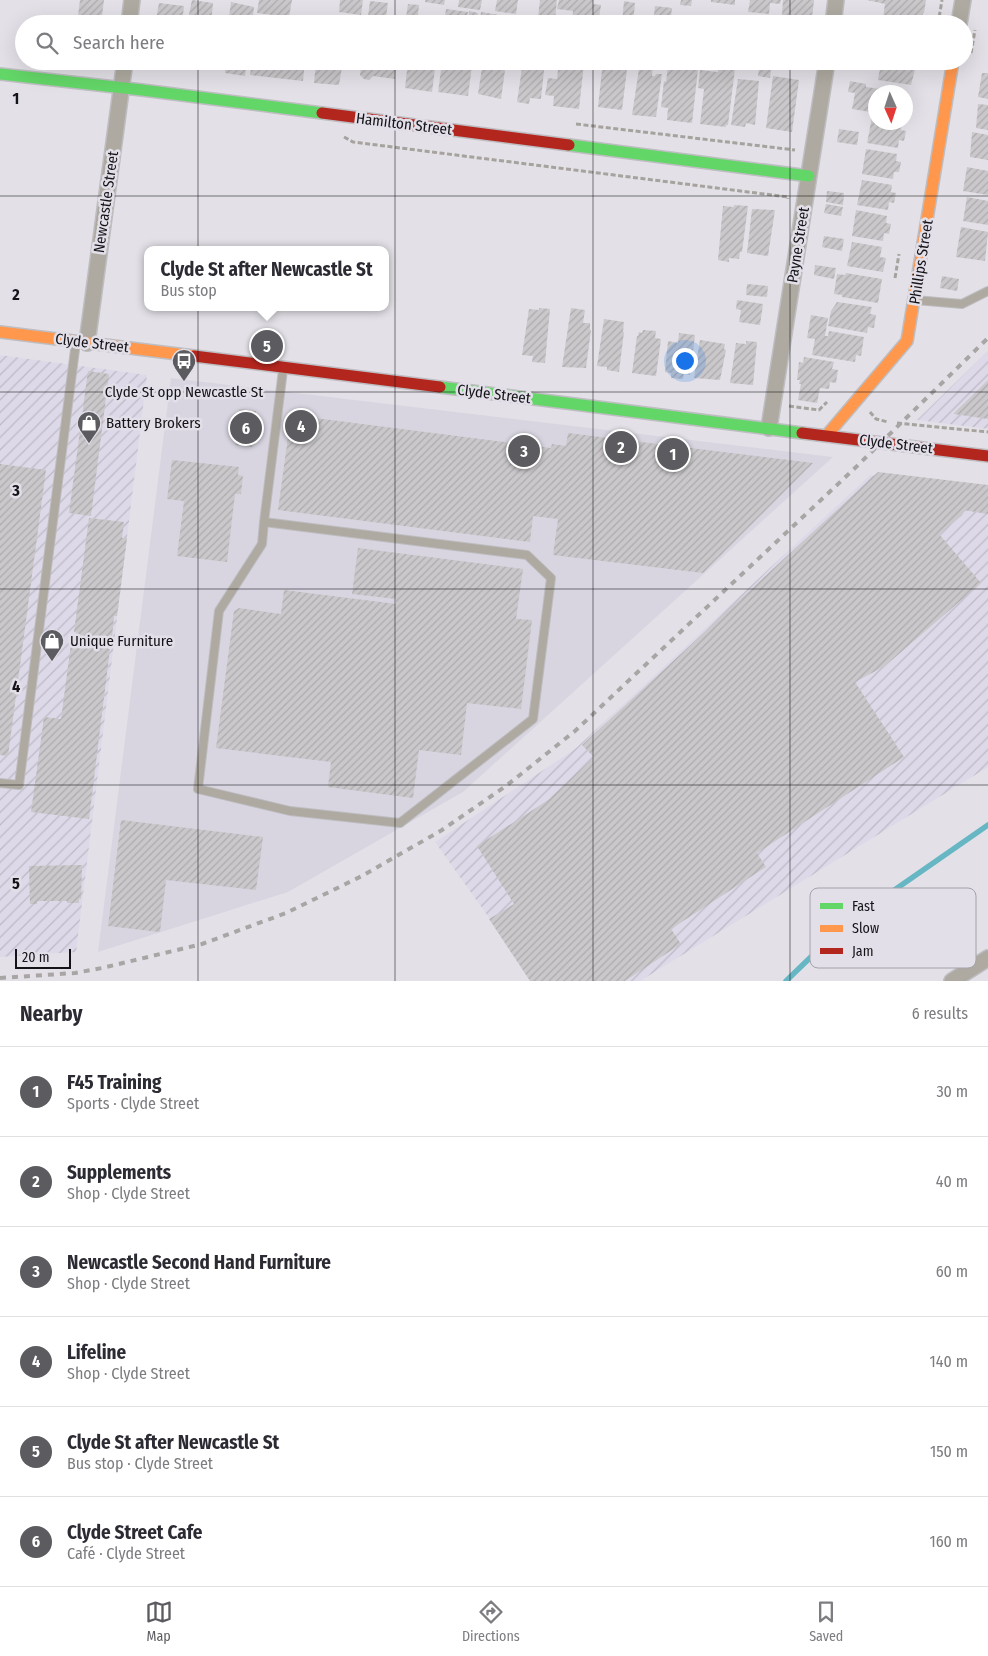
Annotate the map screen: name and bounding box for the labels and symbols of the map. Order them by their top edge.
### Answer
north arrow [868,85,913,130]
text: 1 [13,89,19,108]
street label: Hamilton Street [355,109,453,139]
street label: Newcastle Street [90,150,122,254]
street label: Payne Street [783,206,813,284]
street label: Phillips Street [905,218,937,306]
text: 2 [11,285,20,304]
pin: 5 [251,327,283,365]
street label: Clyde Street [54,330,130,356]
bus stop icon: Clyde St opp Newcastle St [171,348,197,382]
your location [672,348,698,374]
street label: Clyde Street [456,381,532,407]
place label: Clyde St opp Newcastle St [105,383,263,401]
pin: 4 [285,407,317,445]
pin: 6 [230,409,262,447]
shop icon: Battery Brokers [76,410,102,444]
place label: Battery Brokers [106,414,201,432]
pin: 2 [605,428,637,466]
street label: Clyde Street [858,431,934,457]
pin: 3 [508,432,540,470]
pin: 1 [657,435,689,473]
text: 3 [11,481,20,500]
shop icon: Unique Furniture [39,628,65,662]
place label: Unique Furniture [70,632,173,650]
text: 4 [12,677,20,696]
text: 5 [12,874,20,893]
legend [810,888,976,968]
text: Fast [852,898,875,915]
text: Slow [852,920,879,937]
text: Jam [852,943,873,960]
scale bar [15,946,71,969]

